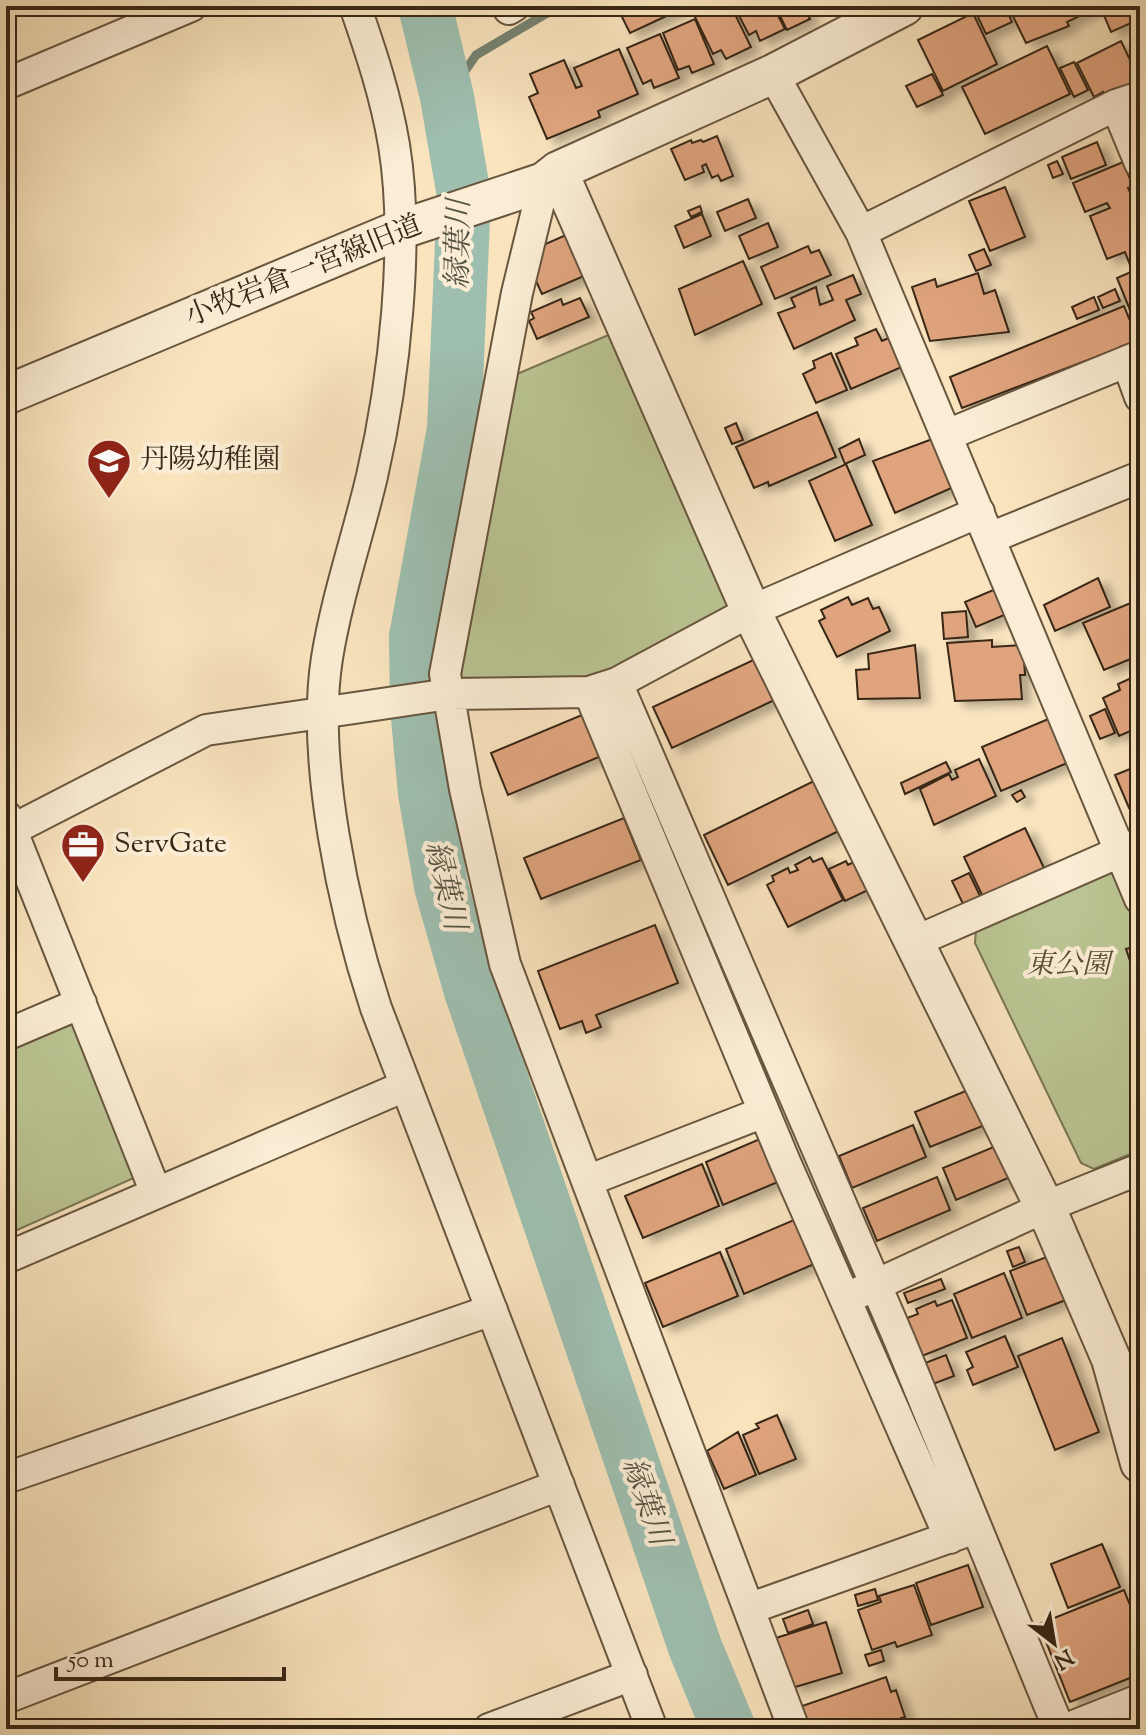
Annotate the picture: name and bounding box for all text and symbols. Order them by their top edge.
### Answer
water label: 縁葉川 [438,196,482,289]
street label: 小牧岩倉一宮線旧道 [180,206,428,338]
school or university icon: 丹陽幼稚園 [85,437,133,500]
place label: 丹陽幼稚園 [140,441,280,481]
office icon: ServGate [59,821,107,884]
place label: ServGate [114,825,227,865]
water label: 縁葉川 [413,837,476,938]
park label: 東公園 [1026,946,1114,986]
water label: 縁葉川 [610,1452,681,1554]
north arrow [1014,1603,1094,1683]
scale bar [56,1631,284,1681]
text: N [1047,1639,1079,1676]
text: 50 m [66,1644,114,1678]

